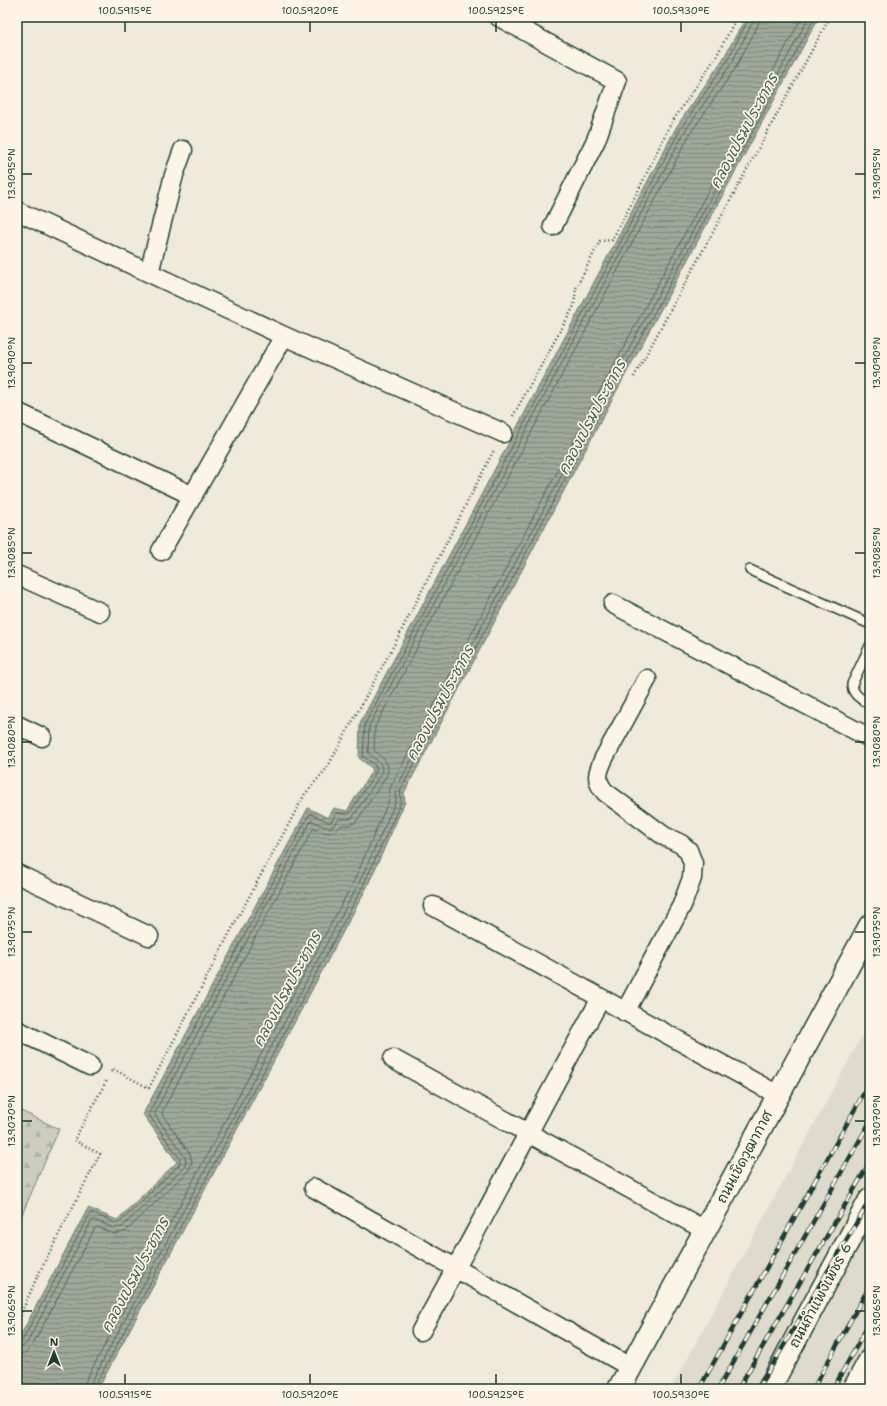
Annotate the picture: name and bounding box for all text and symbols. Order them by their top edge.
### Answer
text: 100.5915°E [98,4,152,17]
text: 100.5920°E [281,4,339,17]
text: 100.5925°E [468,4,524,17]
text: 100.5930°E [652,4,710,17]
water label: คลองเปรมประชากร [705,68,784,192]
text: 13.9095°N [5,148,18,200]
text: 13.9095°N [870,148,883,200]
text: 13.9090°N [5,337,18,389]
text: 13.9090°N [870,337,883,389]
water label: คลองเปรมประชากร [553,354,632,478]
text: 13.9085°N [5,527,18,579]
text: 13.9085°N [870,527,883,579]
water label: คลองเปรมประชากร [401,640,480,764]
text: 13.9080°N [5,716,18,768]
text: 13.9080°N [870,716,883,768]
text: 13.9075°N [5,907,18,957]
text: 13.9075°N [870,907,883,957]
water label: คลองเปรมประชากร [248,926,327,1050]
text: 13.9070°N [5,1095,18,1147]
text: 13.9070°N [870,1095,883,1147]
street label: ถนนเชิดวุฒากาศ [712,1106,777,1207]
water label: คลองเปรมประชากร [96,1212,175,1336]
street label: ถนนกำแพงเพชร 6 [785,1239,855,1351]
text: 13.9065°N [5,1285,18,1337]
text: 13.9065°N [870,1285,883,1337]
north arrow [34,1332,74,1372]
text: N [50,1335,59,1350]
text: 100.5915°E [98,1388,152,1401]
text: 100.5920°E [281,1388,339,1401]
text: 100.5925°E [468,1388,524,1401]
text: 100.5930°E [652,1388,710,1401]

